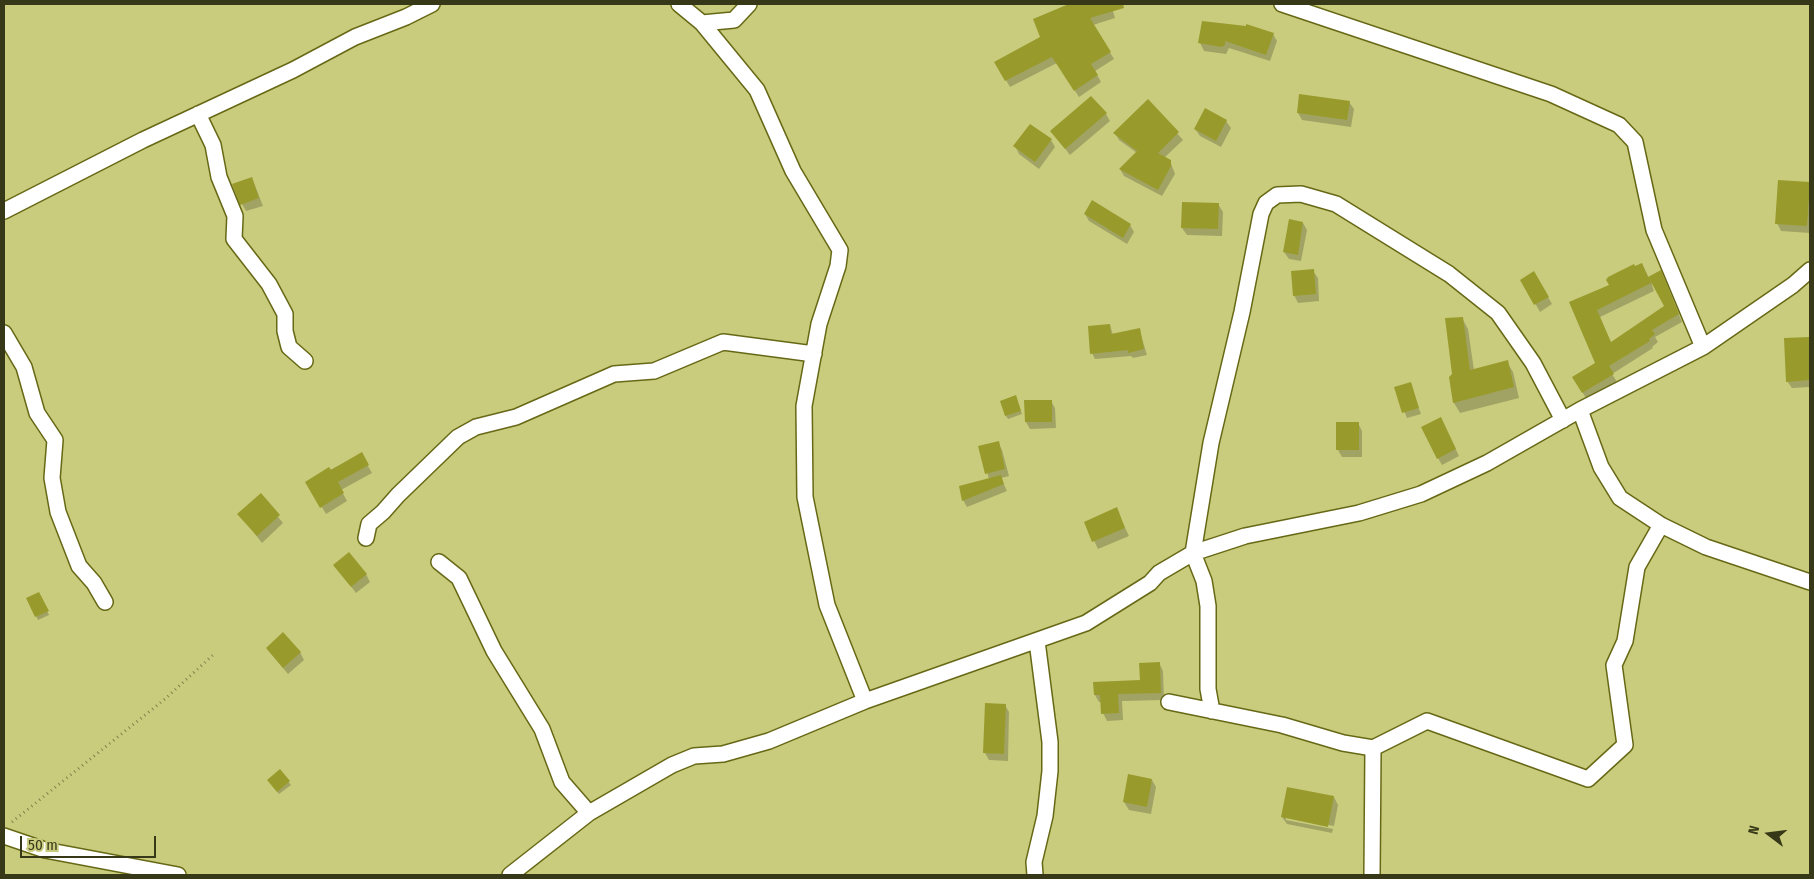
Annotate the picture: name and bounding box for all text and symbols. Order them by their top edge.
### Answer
north arrow [1744,809,1794,859]
text: N [1745,824,1763,836]
scale bar [22,826,159,858]
text: 50 m [28,836,58,854]

